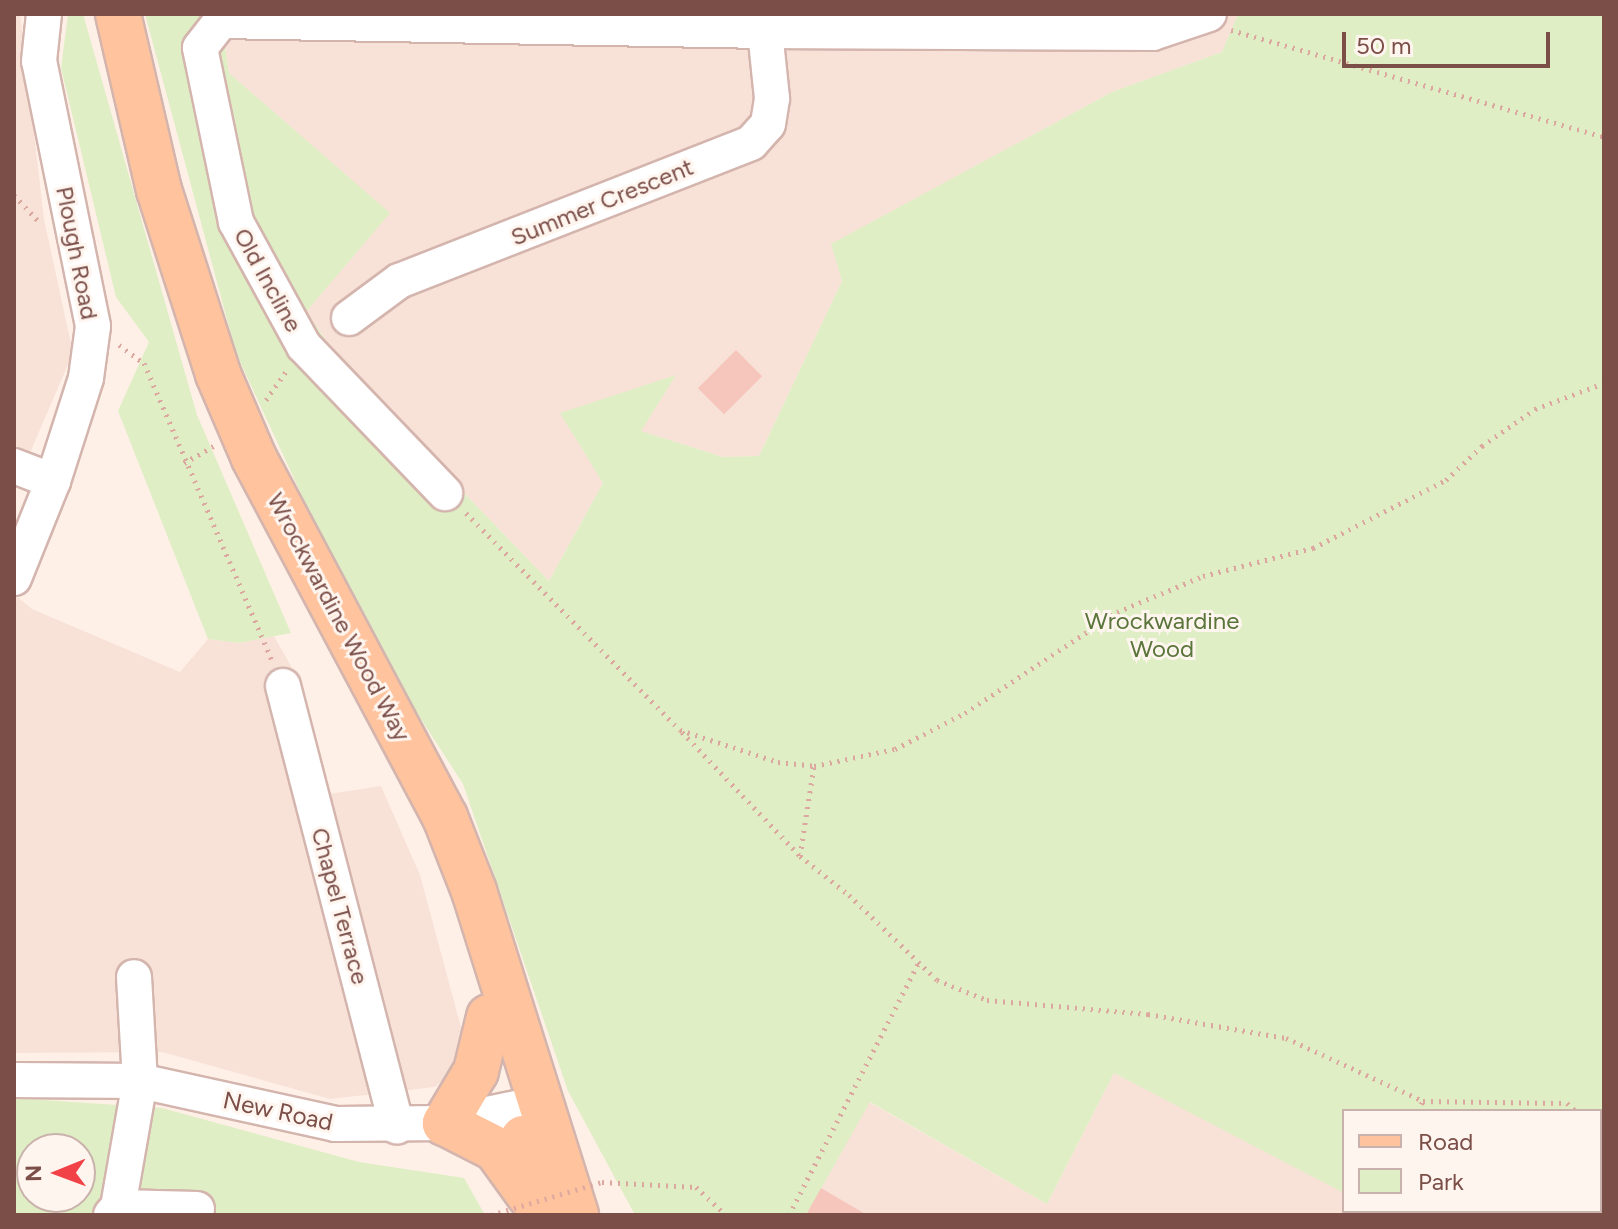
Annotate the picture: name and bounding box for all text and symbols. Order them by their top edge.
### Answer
scale bar [1346,16,1554,66]
text: 50 m [1356,31,1412,60]
street label: Summer Crescent [506,152,698,252]
street label: Plough Road [50,184,104,322]
street label: Old Incline [228,223,308,337]
street label: Wrockwardine Wood Way [261,488,417,746]
park label: Wrockwardine Wood [1085,607,1239,663]
street label: Chapel Terrace [305,825,375,987]
street label: New Road [221,1085,335,1137]
legend [1342,1109,1602,1213]
text: Road [1418,1127,1473,1156]
north arrow [16,1133,96,1213]
text: N [20,1165,47,1182]
text: Park [1418,1167,1464,1196]

